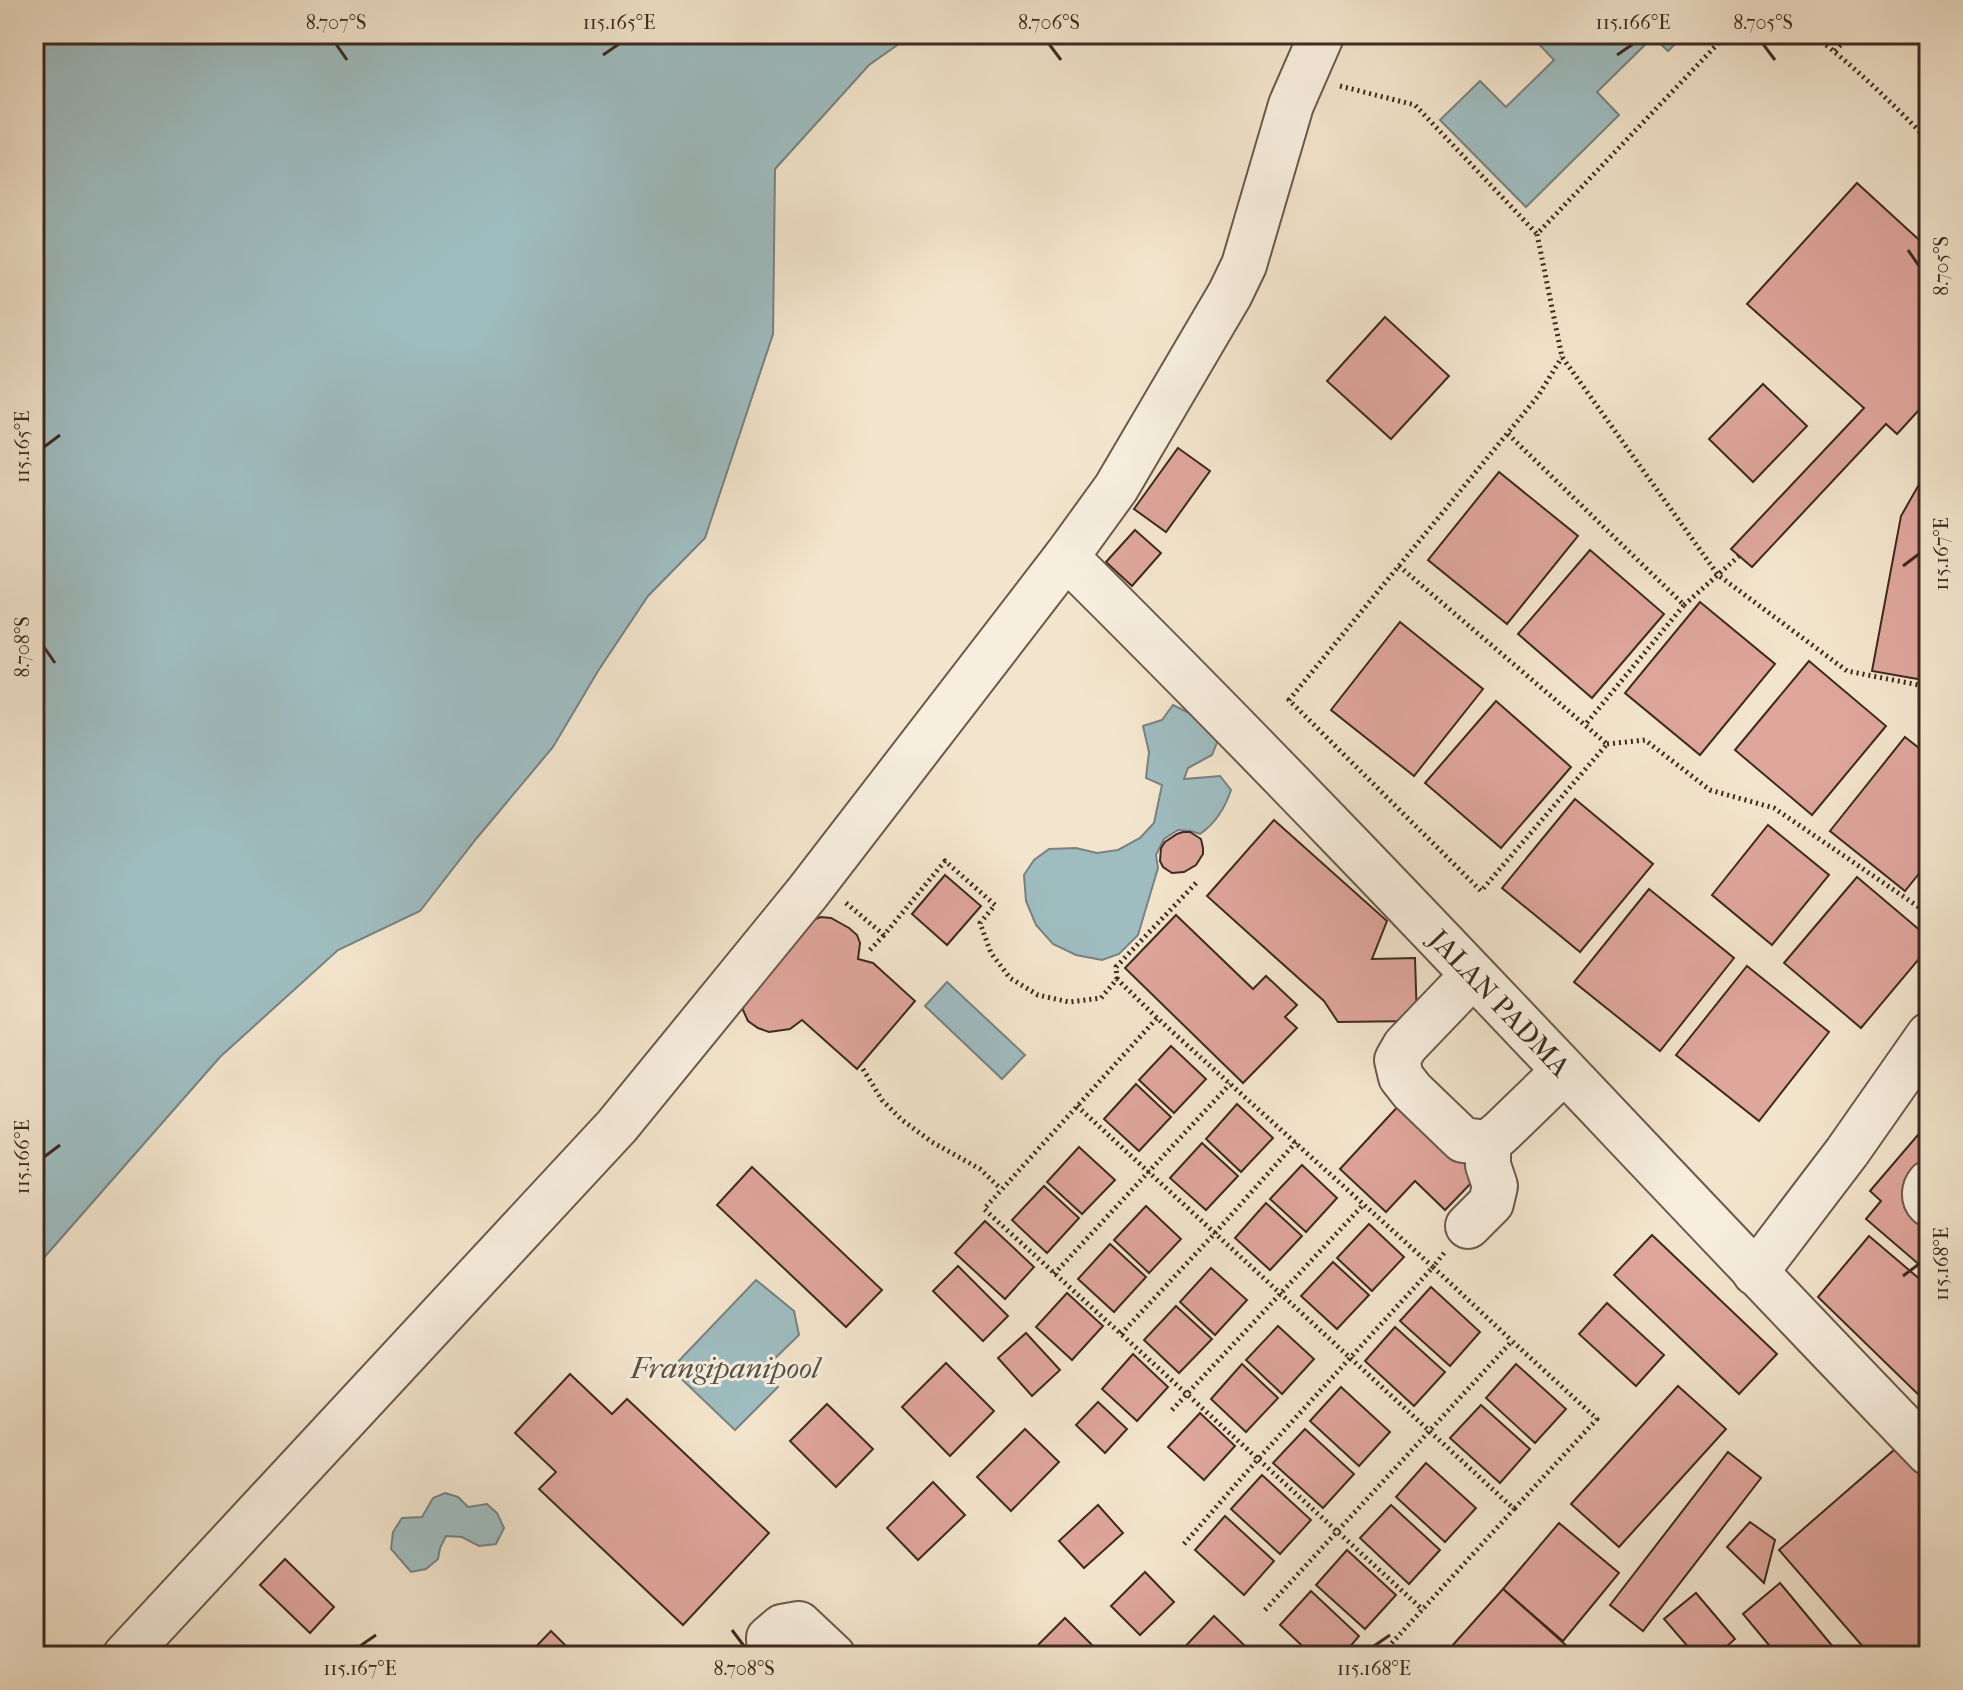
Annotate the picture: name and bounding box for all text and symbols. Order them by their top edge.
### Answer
text: 8.707°S [306,11,366,34]
text: 115.165°E [583,11,655,34]
text: 8.706°S [1018,11,1080,34]
text: 115.166°E [1596,11,1670,34]
text: 8.705°S [1733,11,1793,34]
text: 8.705°S [1930,236,1953,296]
text: 115.165°E [11,411,34,483]
text: 115.167°E [1930,517,1953,591]
text: 8.708°S [11,616,34,678]
street label: JALAN PADMA [1421,921,1578,1084]
text: 115.166°E [11,1120,34,1194]
text: 115.168°E [1930,1227,1953,1301]
water label: Frangipanipool [630,1351,823,1386]
text: 115.167°E [323,1657,397,1680]
text: 8.708°S [713,1657,775,1680]
text: 115.168°E [1337,1657,1411,1680]

